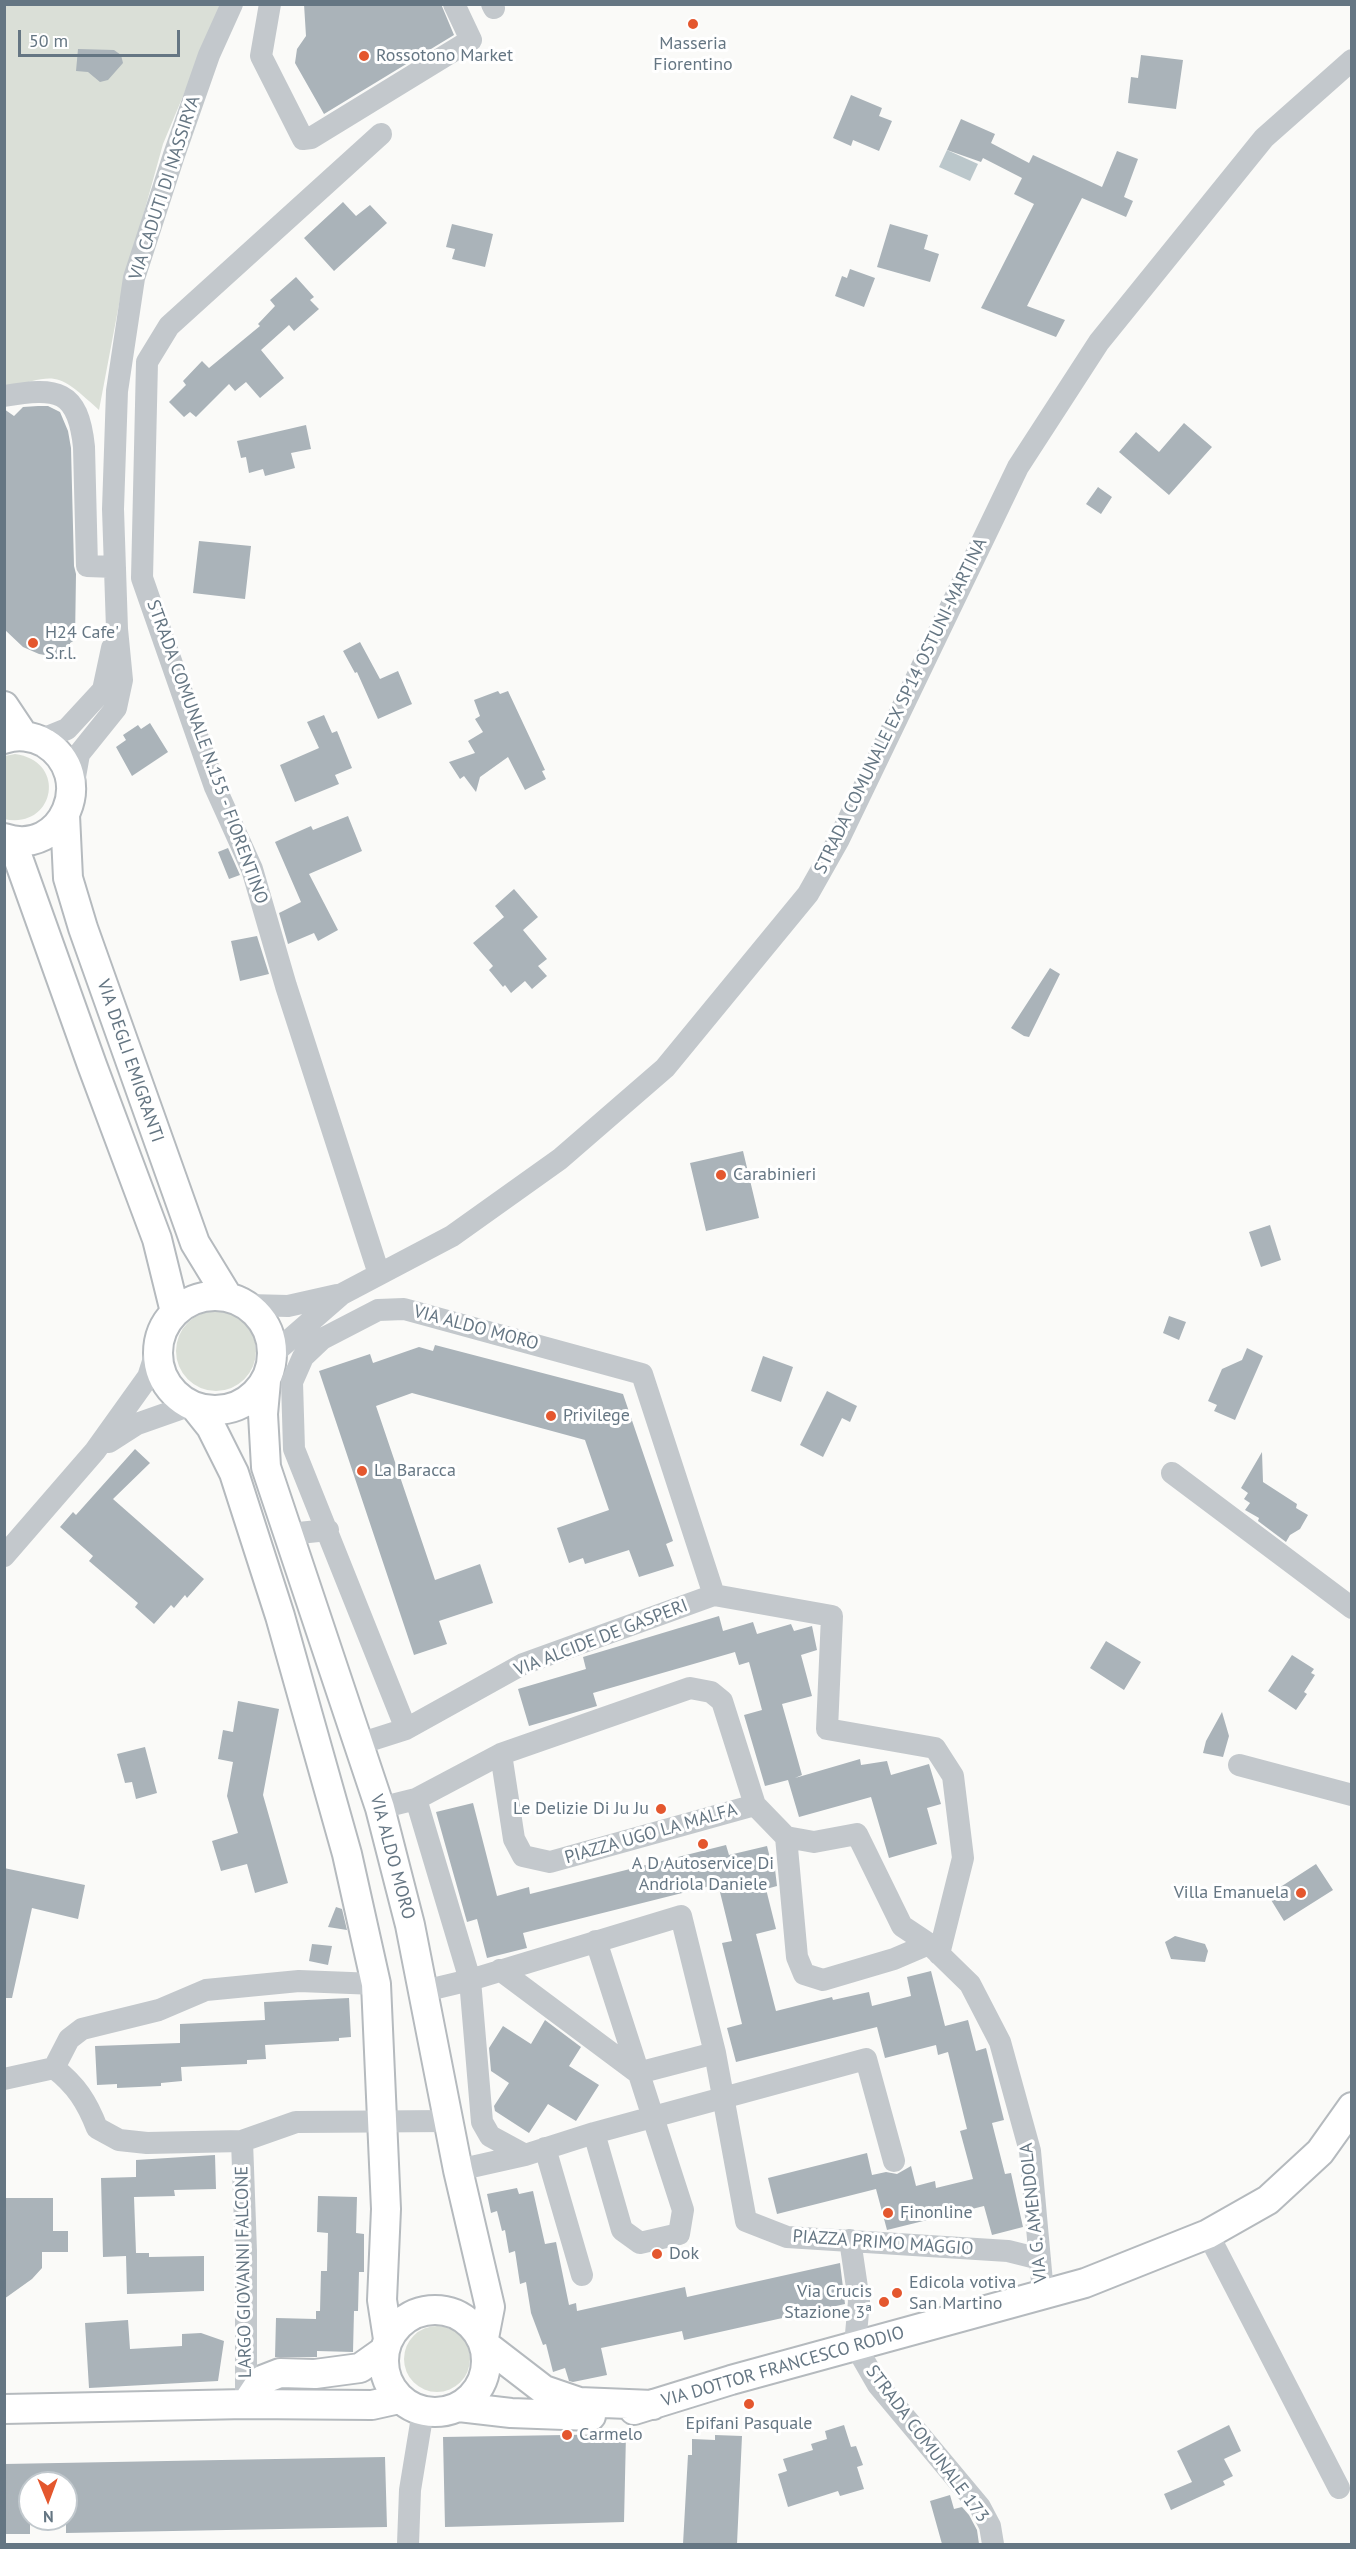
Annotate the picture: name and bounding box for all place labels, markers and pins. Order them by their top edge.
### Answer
marker: Masseria Fiorentino [686,17,700,31]
place label: Masseria Fiorentino [653,33,733,76]
place label: Rossotono Market [376,45,513,67]
marker: Rossotono Market [357,49,371,63]
place label: H24 Cafe' S.r.l. [45,622,119,664]
marker: H24 Cafe' S.r.l. [26,636,40,650]
place label: Carabinieri [733,1164,816,1186]
marker: Carabinieri [714,1168,728,1182]
place label: Privilege [563,1405,630,1427]
marker: Privilege [544,1409,558,1423]
place label: La Baracca [374,1460,456,1482]
marker: La Baracca [355,1464,369,1478]
place label: Le Delizie Di Ju Ju [513,1798,649,1820]
marker: Le Delizie Di Ju Ju [654,1802,668,1816]
marker: A D Autoservice Di Andriola Daniele [696,1837,710,1851]
place label: A D Autoservice Di Andriola Daniele [632,1853,774,1896]
place label: Villa Emanuela [1174,1882,1289,1904]
marker: Villa Emanuela [1294,1886,1308,1900]
place label: Finonline [900,2202,973,2224]
marker: Finonline [881,2206,895,2220]
place label: Dok [669,2243,699,2265]
marker: Dok [650,2247,664,2261]
place label: Edicola votiva San Martino [909,2272,1016,2314]
place label: Via Crucis Stazione 3ª [784,2281,872,2324]
marker: Edicola votiva San Martino [890,2286,904,2300]
marker: Via Crucis Stazione 3ª [877,2295,891,2309]
marker: Epifani Pasquale [742,2397,756,2411]
place label: Epifani Pasquale [686,2413,812,2435]
place label: Carmelo [579,2424,643,2446]
marker: Carmelo [560,2428,574,2442]

